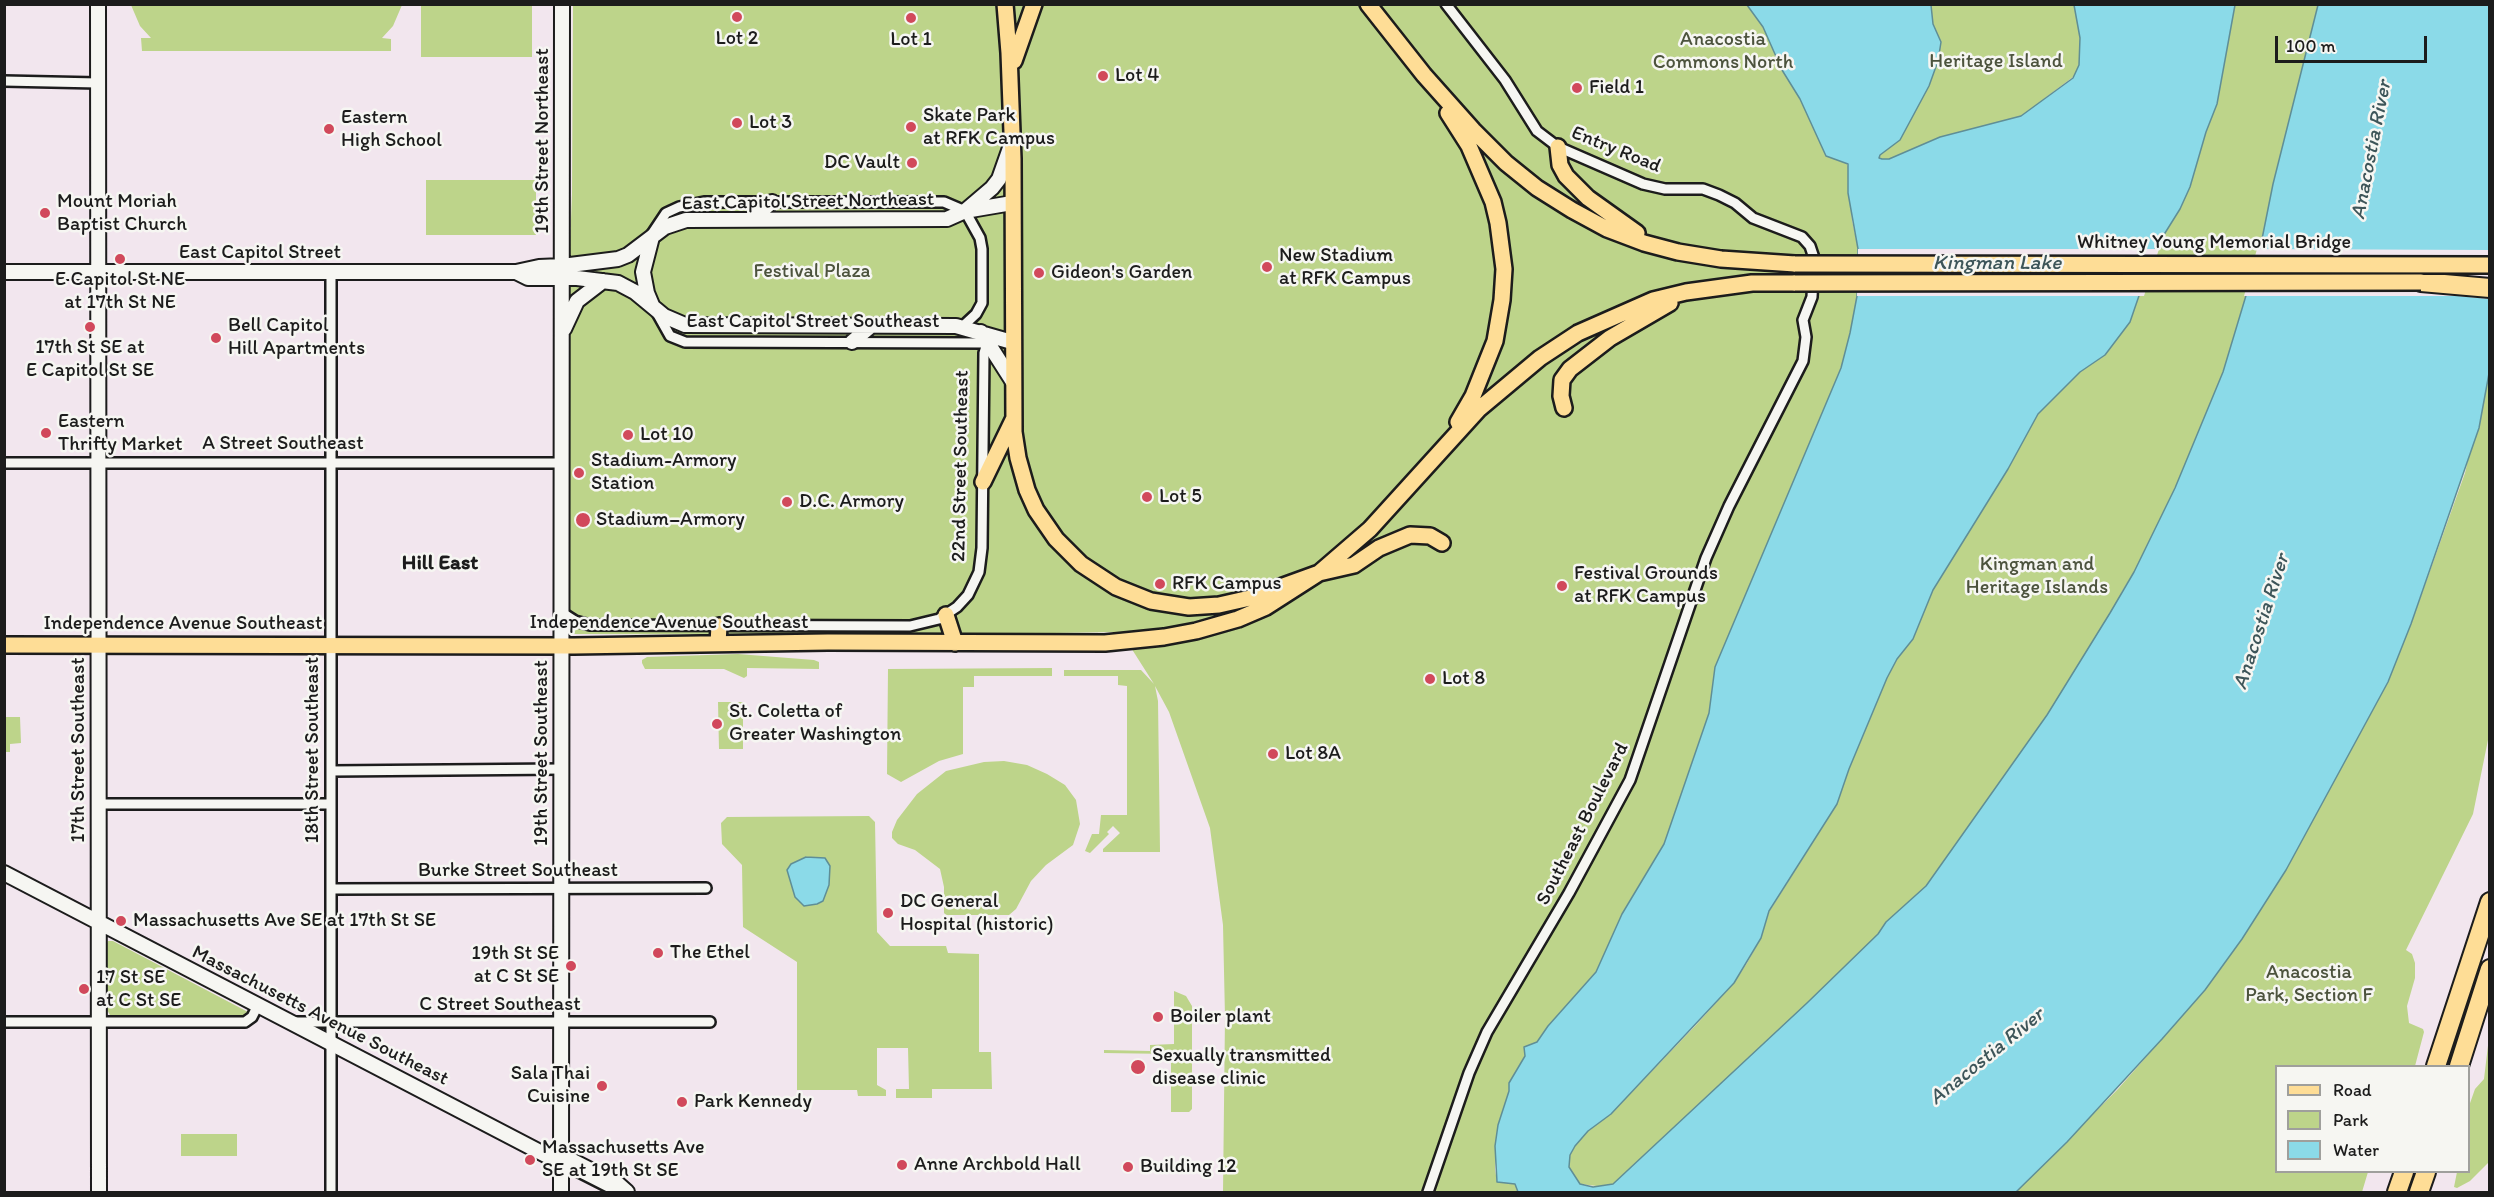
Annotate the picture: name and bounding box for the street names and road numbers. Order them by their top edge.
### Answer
street label: 19th Street Northeast [531,48,555,234]
street label: Entry Road [1568,121,1664,179]
street label: East Capitol Street Northeast [682,188,934,216]
street label: Whitney Young Memorial Bridge [2077,231,2351,255]
street label: East Capitol Street [179,241,341,265]
street label: East Capitol Street Southeast [686,310,940,334]
street label: 22nd Street Southeast [947,370,975,562]
street label: A Street Southeast [202,432,364,456]
street label: Independence Avenue Southeast [529,611,809,635]
street label: Independence Avenue Southeast [43,612,323,636]
street label: 17th Street Southeast [67,657,91,843]
street label: 18th Street Southeast [301,657,325,843]
street label: 19th Street Southeast [530,660,554,846]
street label: Southeast Boulevard [1532,739,1634,909]
street label: Burke Street Southeast [418,859,618,883]
street label: Massachusetts Avenue Southeast [188,941,452,1091]
street label: C Street Southeast [419,993,581,1017]

